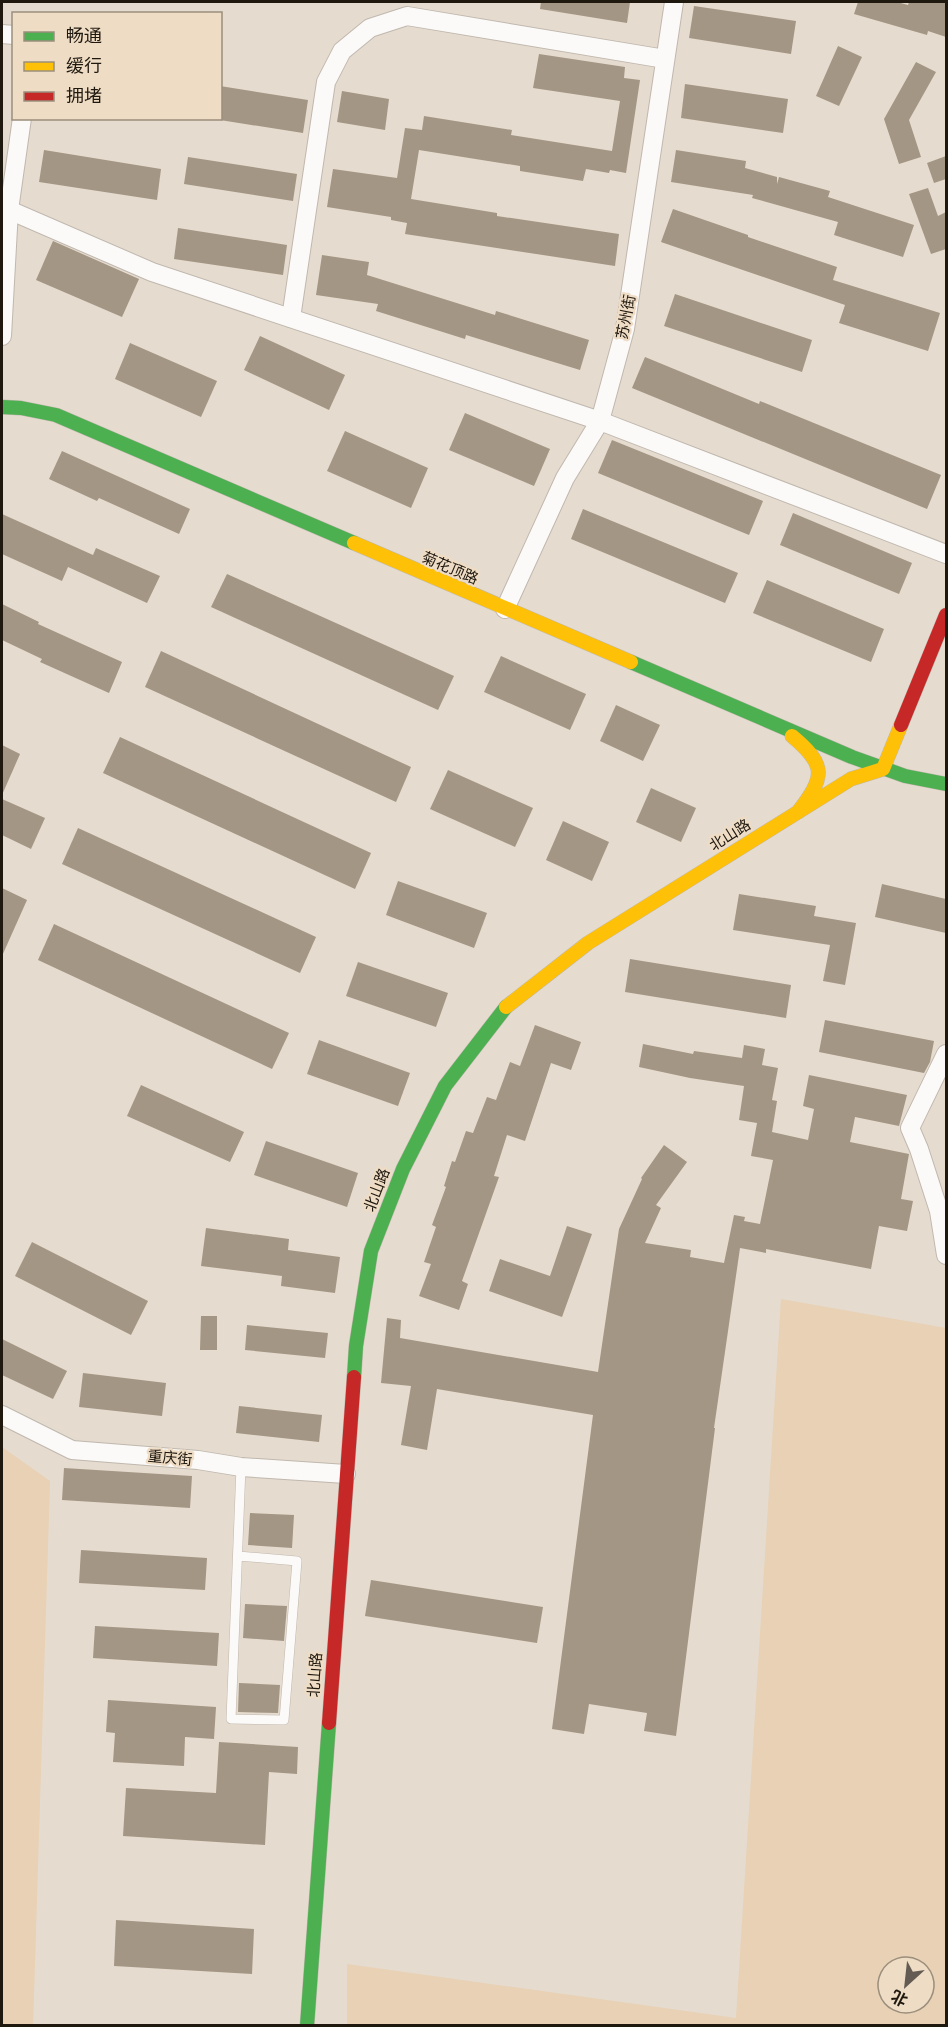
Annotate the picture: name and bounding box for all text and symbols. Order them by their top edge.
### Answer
legend [12,12,222,120]
text: 畅通 [66,23,102,47]
text: 缓行 [66,53,102,77]
text: 拥堵 [66,83,102,107]
street label: 苏州街 [611,293,639,341]
street label: 菊花顶路 [419,546,482,588]
street label: 北山路 [705,814,754,855]
street label: 北山路 [359,1165,393,1214]
street label: 重庆街 [147,1445,193,1469]
street label: 北山路 [302,1652,326,1698]
north arrow [876,1955,936,2015]
text: 北 [887,1985,911,2012]

